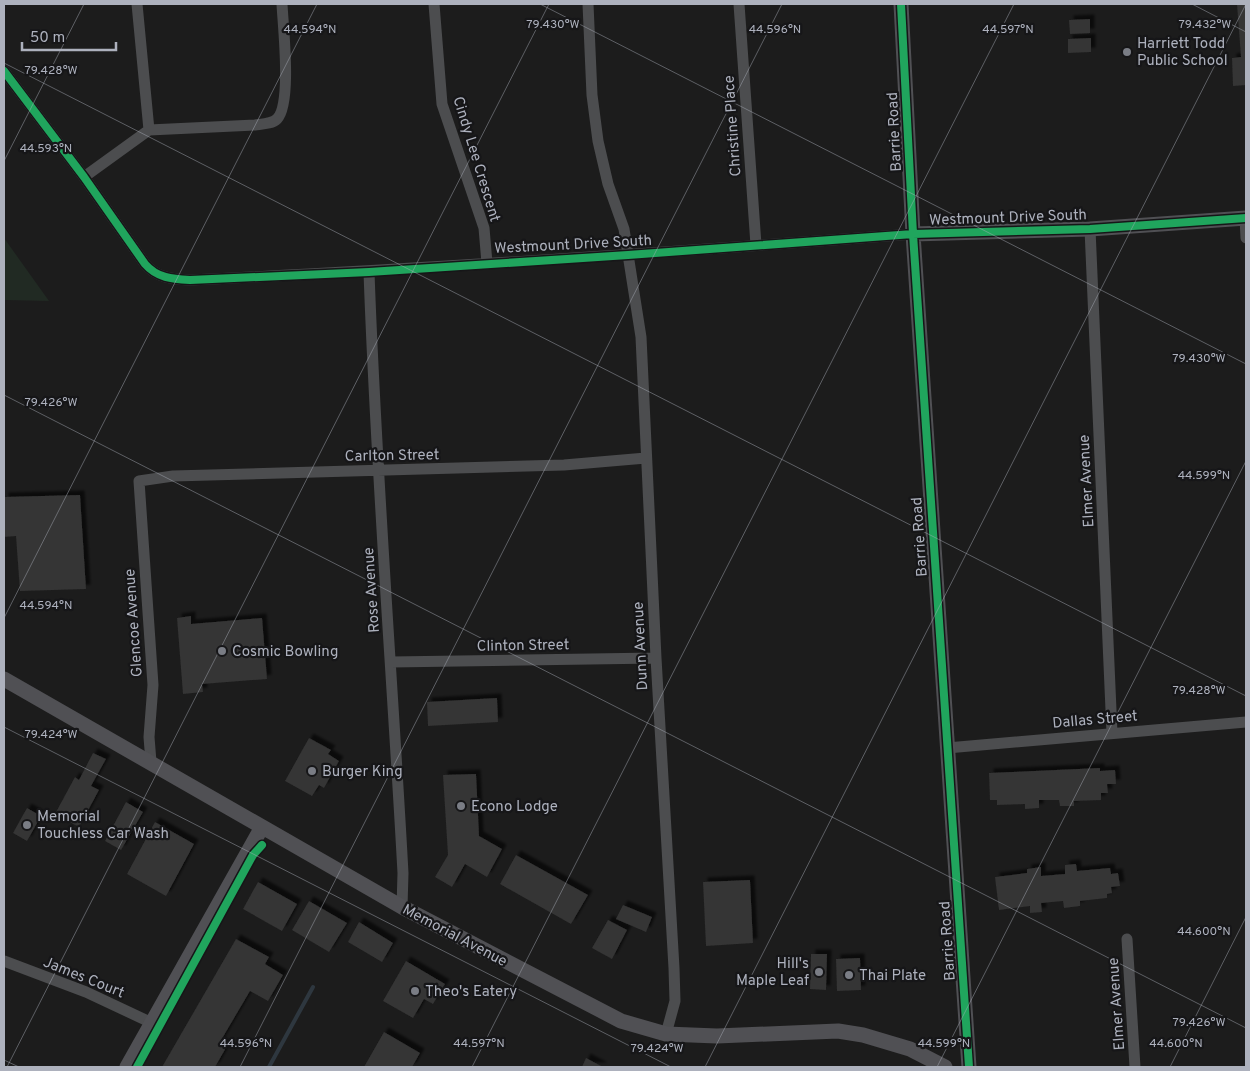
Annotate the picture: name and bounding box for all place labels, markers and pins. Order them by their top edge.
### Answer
place label: Harriett Todd Public School [1137,35,1228,71]
marker: Harriett Todd Public School [1121,46,1133,58]
place label: Cosmic Bowling [232,643,338,662]
marker: Cosmic Bowling [216,645,228,657]
place label: Burger King [322,763,403,782]
marker: Burger King [306,765,318,777]
place label: Econo Lodge [471,798,558,817]
marker: Econo Lodge [455,800,467,812]
place label: Memorial Touchless Car Wash [37,808,169,844]
marker: Memorial Touchless Car Wash [21,819,33,831]
place label: Hill's Maple Leaf [736,955,809,991]
marker: Hill's Maple Leaf [813,966,825,978]
place label: Thai Plate [859,967,926,986]
marker: Thai Plate [843,969,855,981]
place label: Theo's Eatery [425,983,517,1002]
marker: Theo's Eatery [409,985,421,997]

